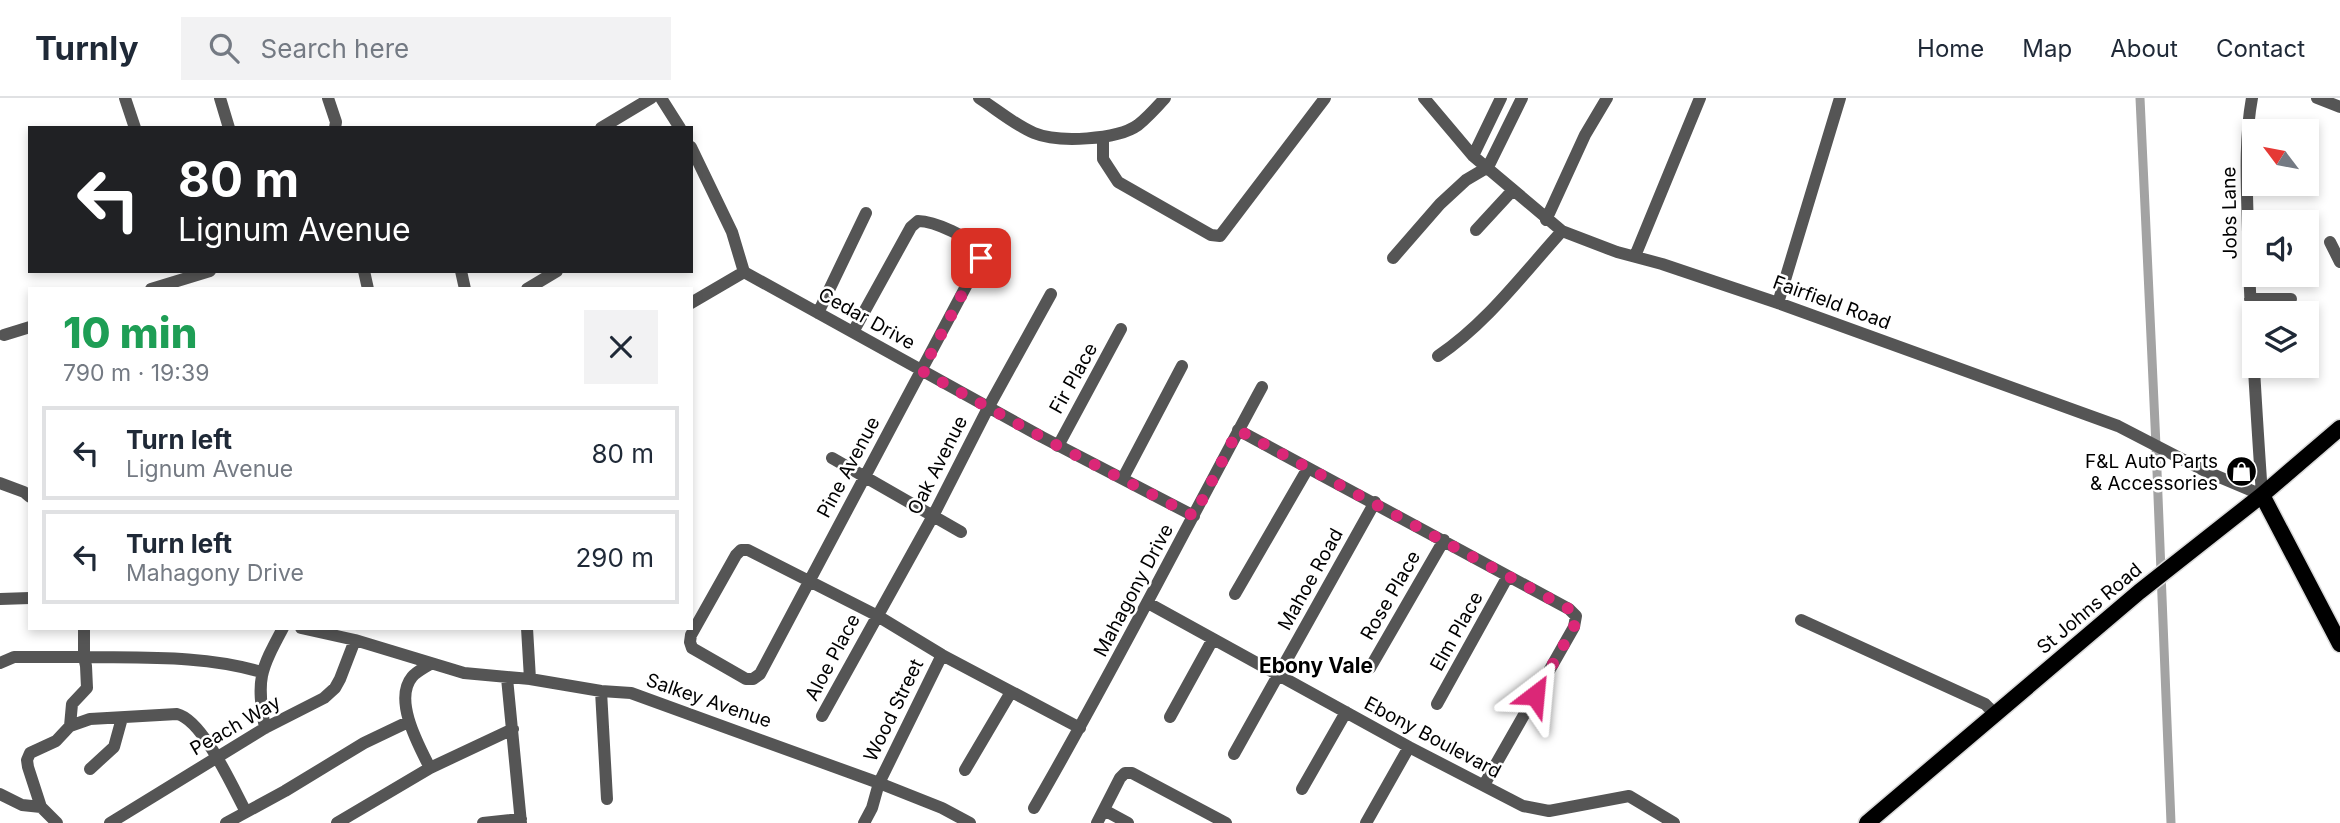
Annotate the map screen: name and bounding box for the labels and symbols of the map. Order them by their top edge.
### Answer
north arrow [2242,119,2319,196]
street label: Jobs Lane [2217,166,2242,260]
pin [951,228,1011,288]
street label: Fairfield Road [1770,271,1894,334]
street label: Cedar Drive [814,282,919,354]
street label: Fir Place [1045,339,1102,418]
street label: Oak Avenue [903,412,972,518]
street label: Pine Avenue [812,413,885,522]
place label: F&L Auto Parts & Accessories [2085,450,2218,495]
shop icon: F&L Auto Parts & Accessories [2224,455,2258,489]
street label: Mahagony Drive [1089,520,1178,660]
street label: Mahoe Road [1273,524,1348,634]
street label: Rose Place [1356,547,1425,644]
street label: St Johns Road [2032,558,2146,659]
street label: Elm Place [1425,587,1488,675]
street label: Aloe Place [800,610,865,705]
district label: Ebony Vale [1259,653,1373,678]
street label: Wood Street [859,655,928,765]
position arrow [1498,658,1572,732]
street label: Salkey Avenue [643,668,774,733]
street label: Peach Way [186,690,285,760]
street label: Ebony Boulevard [1360,692,1505,783]

